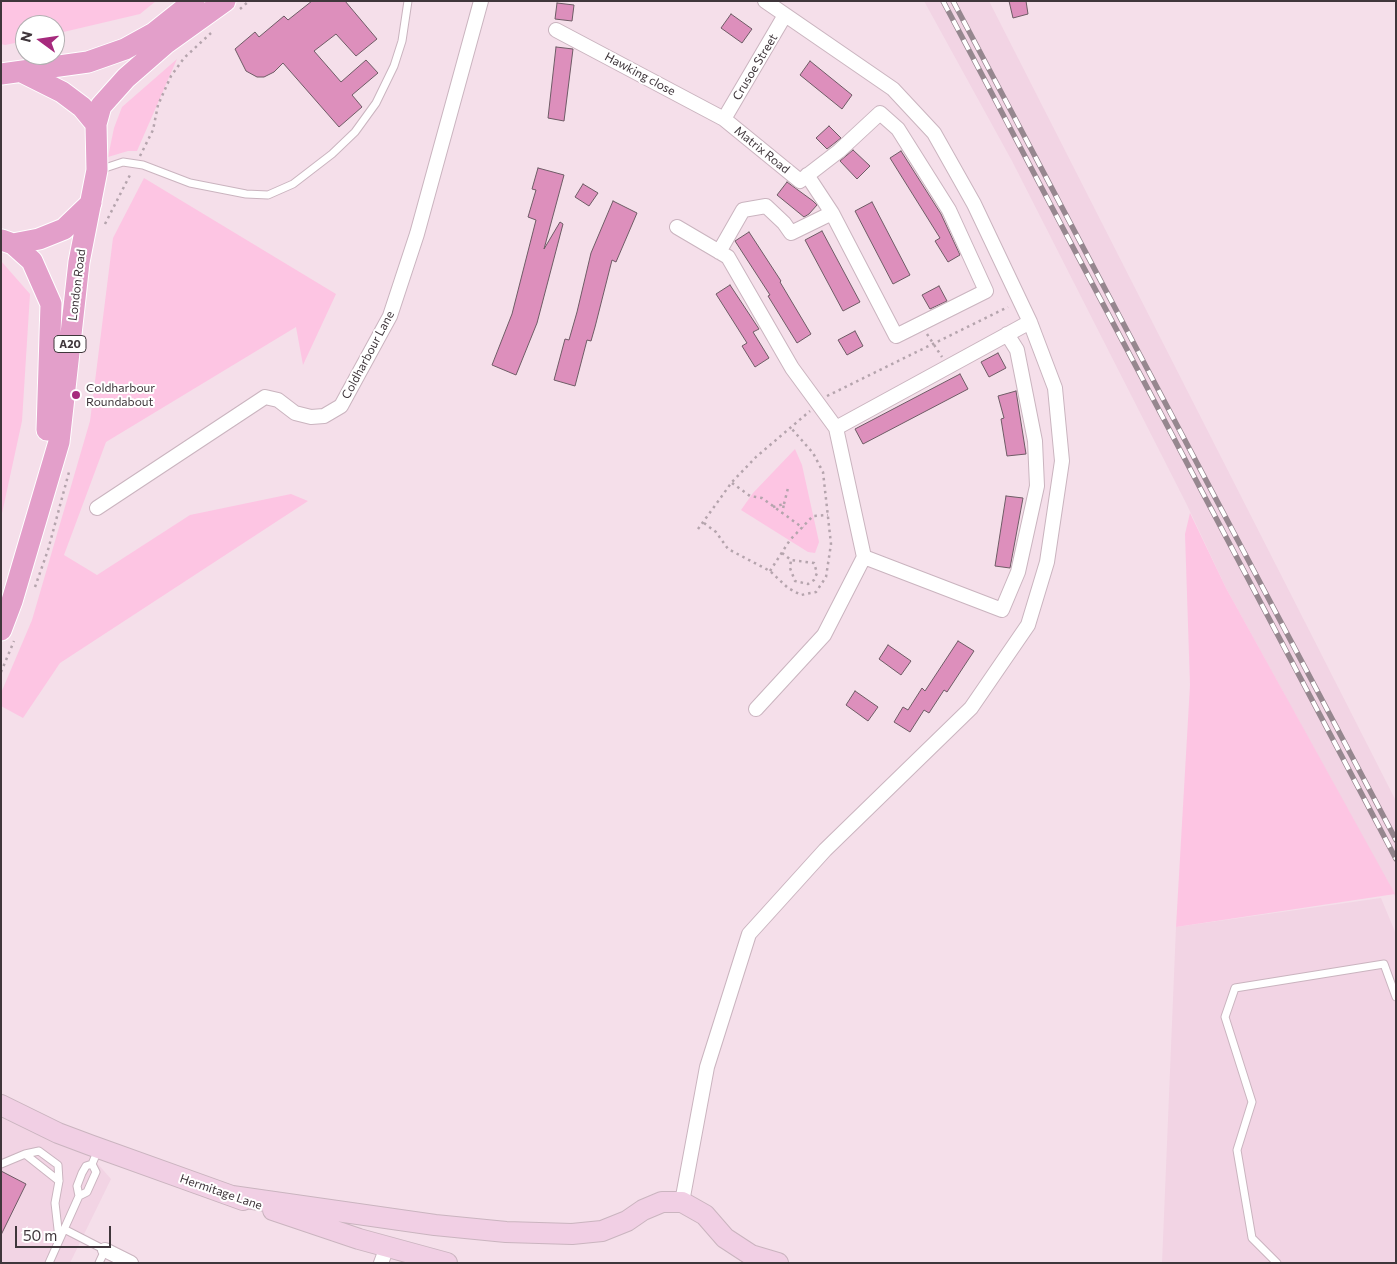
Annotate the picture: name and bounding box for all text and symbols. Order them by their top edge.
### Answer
north arrow [15,15,65,65]
text: N [16,29,35,44]
street label: Crusoe Street [730,31,780,103]
street label: Hawking close [602,49,678,99]
street label: Matrix Road [731,123,793,177]
street label: London Road [65,248,89,322]
street label: Coldharbour Lane [339,308,397,402]
road number: A20 [54,336,86,352]
place label: Coldharbour Roundabout [86,381,155,409]
marker: Coldharbour Roundabout [70,389,82,401]
street label: Hermitage Lane [178,1171,264,1213]
scale bar [18,1216,114,1248]
text: 50 m [23,1226,57,1244]

